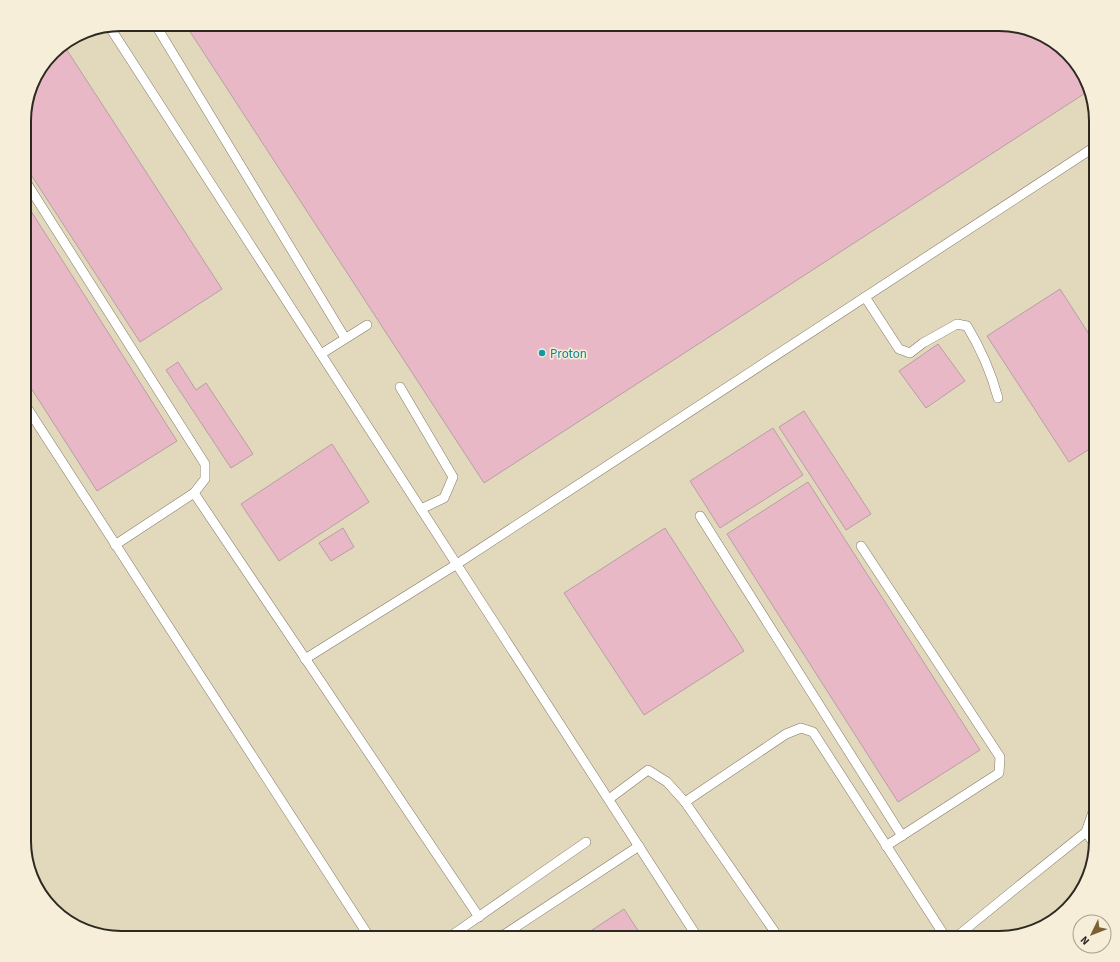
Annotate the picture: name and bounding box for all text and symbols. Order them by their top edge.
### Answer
place label: Proton [550,345,587,363]
marker: Proton [537,348,547,358]
north arrow [1072,914,1112,954]
text: N [1077,933,1093,948]

